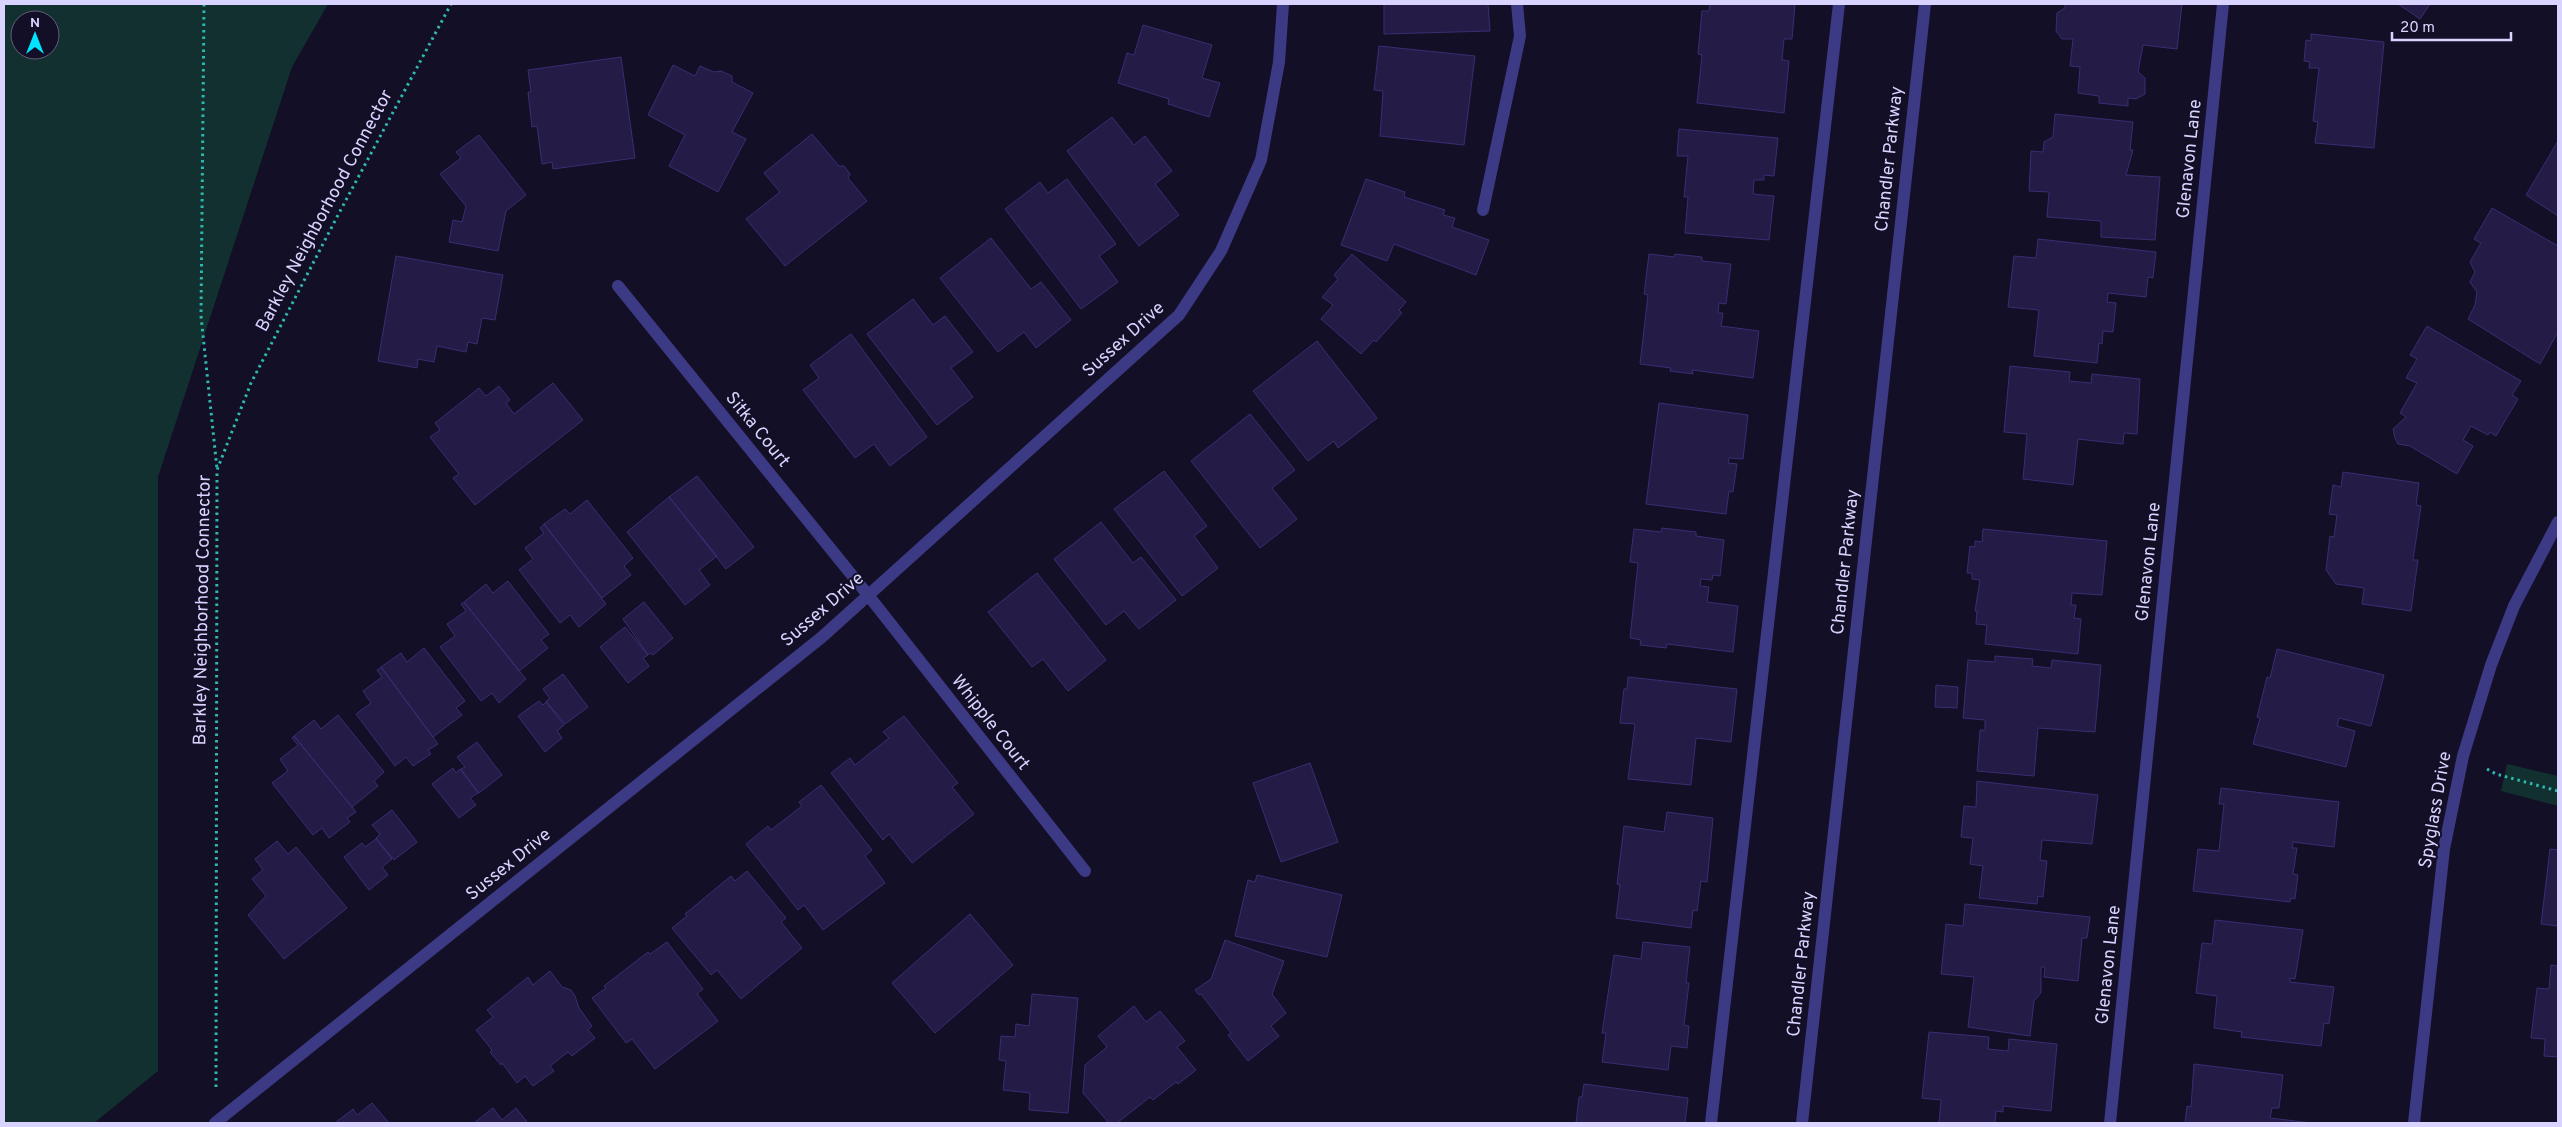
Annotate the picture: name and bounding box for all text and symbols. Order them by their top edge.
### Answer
north arrow [10,10,60,60]
scale bar [2392,10,2511,42]
text: N [30,15,40,32]
text: 20 m [2400,19,2435,38]
street label: Chandler Parkway [1871,85,1909,233]
street label: Barkley Neighborhood Connector [251,86,399,336]
street label: Glenavon Lane [2172,98,2208,220]
street label: Sussex Drive [1078,297,1170,383]
street label: Sitka Court [720,388,794,472]
street label: Barkley Neighborhood Connector [189,474,217,746]
street label: Chandler Parkway [1827,488,1865,636]
street label: Glenavon Lane [2131,501,2167,623]
street label: Sussex Drive [777,568,869,652]
street label: Whipple Court [946,671,1034,775]
street label: Spyglass Drive [2414,750,2458,870]
street label: Sussex Drive [462,824,556,906]
street label: Chandler Parkway [1783,890,1821,1038]
street label: Glenavon Lane [2091,904,2127,1026]

